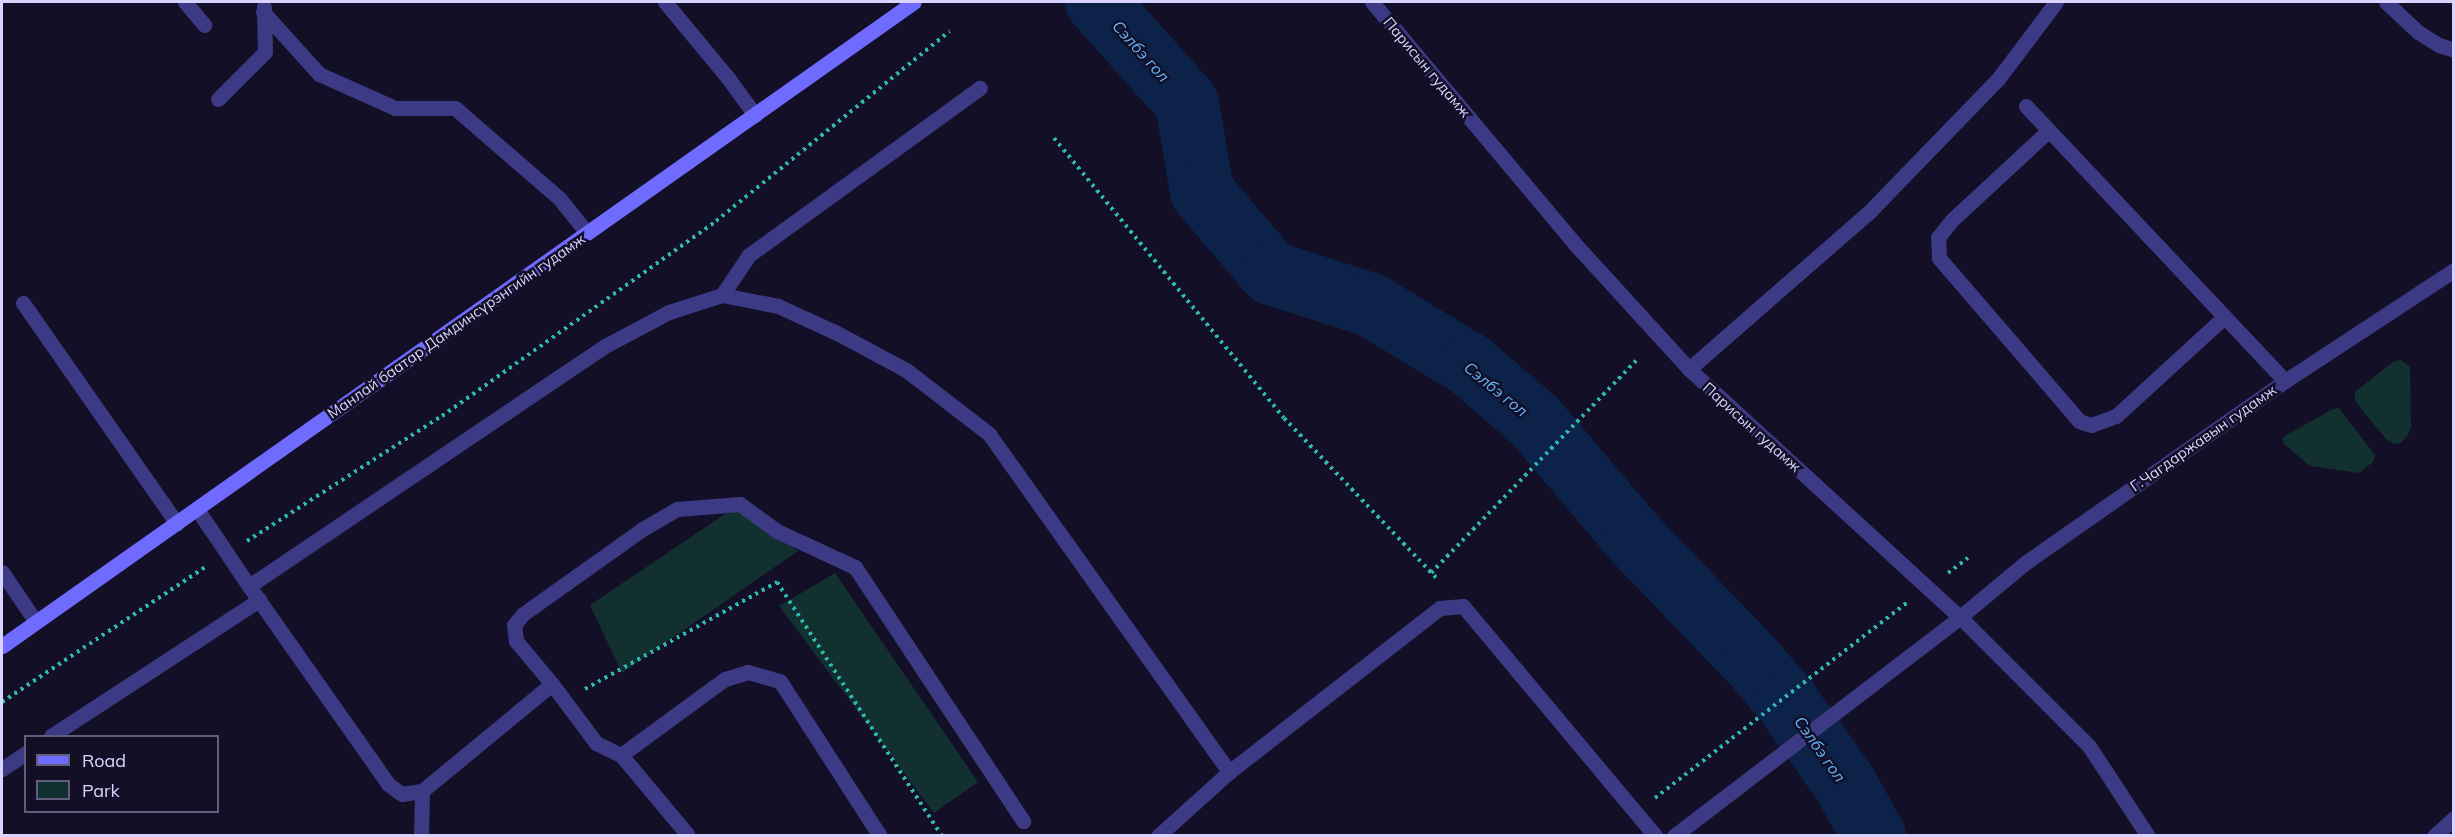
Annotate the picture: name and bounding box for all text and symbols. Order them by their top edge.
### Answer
street label: Парисын гудамж [1380,13,1474,121]
water label: Сэлбэ гол [1108,16,1174,86]
street label: Манлай баатар Дамдинсүрэнгийн гудамж [324,230,588,422]
water label: Сэлбэ гол [1460,358,1532,420]
street label: Парисын гудамж [1699,378,1805,476]
street label: Г.Чагдаржавын гудамж [2127,381,2279,495]
water label: Сэлбэ гол [1790,712,1850,786]
legend [24,735,219,813]
text: Road [82,749,126,772]
text: Park [82,779,120,802]

